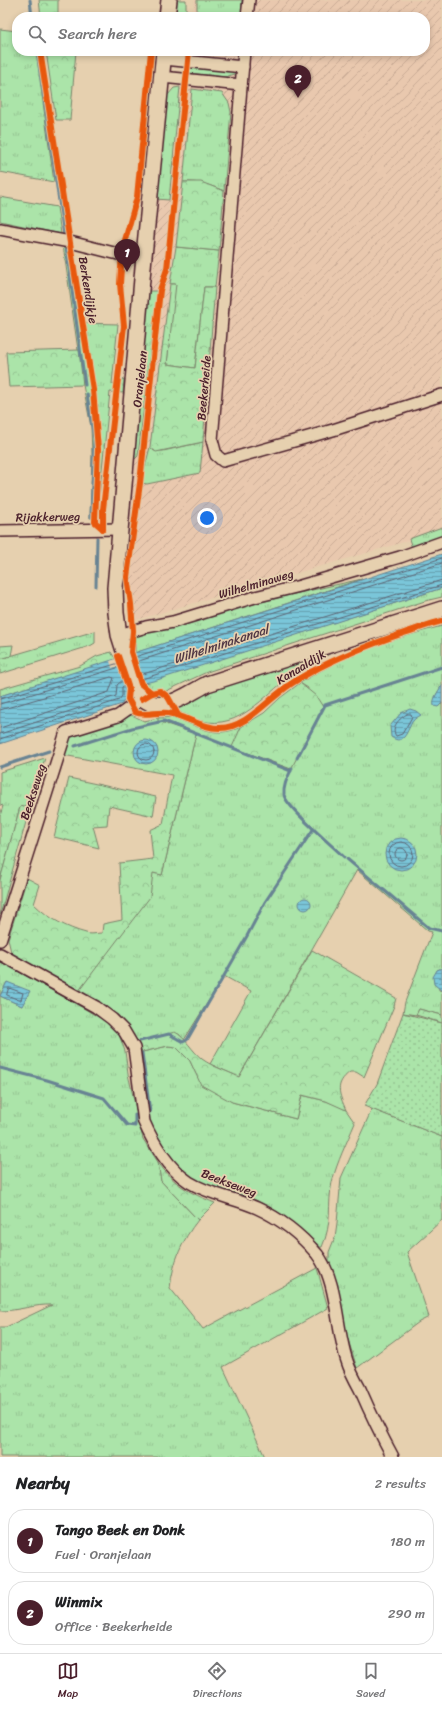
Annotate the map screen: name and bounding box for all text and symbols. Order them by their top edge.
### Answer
search box [12,12,430,56]
text: Search here [58,21,137,47]
icon: search [26,23,48,45]
pin: 2 [285,65,311,98]
pin: 1 [114,239,140,272]
street label: Berkendijkje [72,255,104,325]
street label: Oranjelaan [126,349,154,408]
street label: Beekerheide [190,355,218,421]
street label: Rijakkerweg [16,505,80,529]
your location [197,508,217,528]
street label: Wilhelminaweg [216,563,296,605]
water label: Wilhelminakanaal [170,617,275,670]
street label: Kanaaldijk [272,643,331,691]
street label: Beekseweg [14,761,52,823]
street label: Beekseweg [198,1162,260,1204]
text: Nearby [16,1468,70,1498]
text: 2 results [375,1472,426,1495]
text: Tango Beek en Donk [55,1517,185,1543]
text: 1 [27,1530,33,1553]
text: 180 m [390,1530,425,1553]
text: Fuel · Oranjelaan [55,1543,151,1566]
text: Winmix [55,1589,102,1615]
text: 2 [26,1602,34,1625]
text: 290 m [388,1602,425,1625]
text: Office · Beekerheide [55,1615,172,1638]
tab: Map [57,1660,79,1703]
tab: Directions [193,1660,242,1703]
tab: Saved [356,1660,385,1703]

